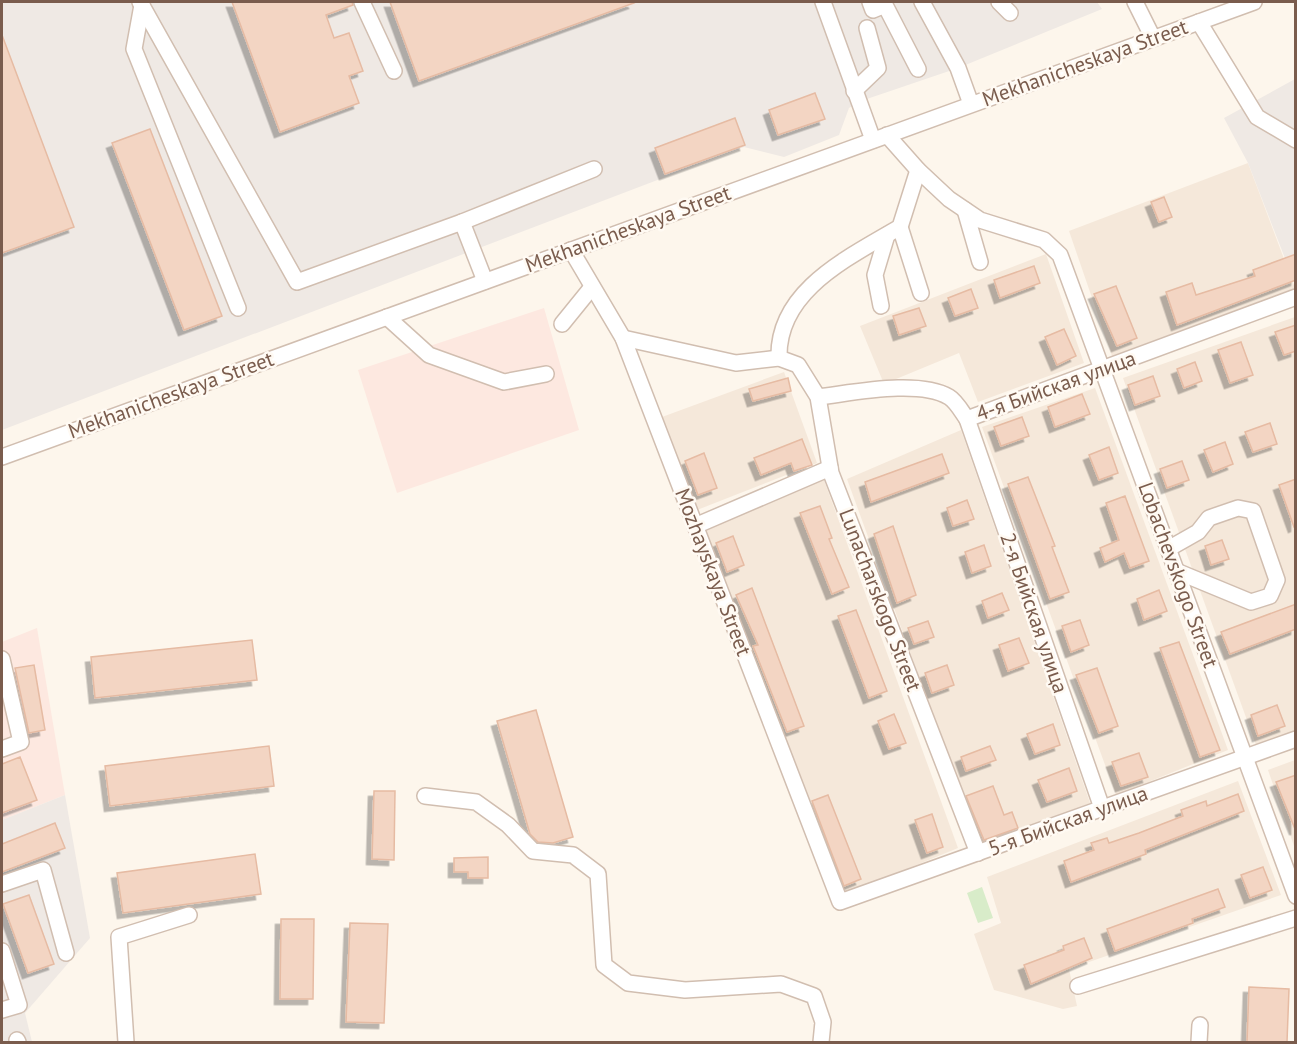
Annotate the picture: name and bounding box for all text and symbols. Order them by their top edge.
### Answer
street label: Mekhanicheskaya Street [978,13,1191,112]
street label: Mekhanicheskaya Street [521,179,734,278]
street label: 4-я Бийская улица [972,344,1139,427]
street label: Mekhanicheskaya Street [64,345,277,444]
street label: Lobachevskogo Street [1132,478,1225,671]
street label: Mozhayskaya Street [669,484,758,659]
street label: Lunacharskogo Street [833,504,928,695]
street label: 2-я Бийская улица [994,529,1075,697]
street label: 5-я Бийская улица [984,779,1151,862]

